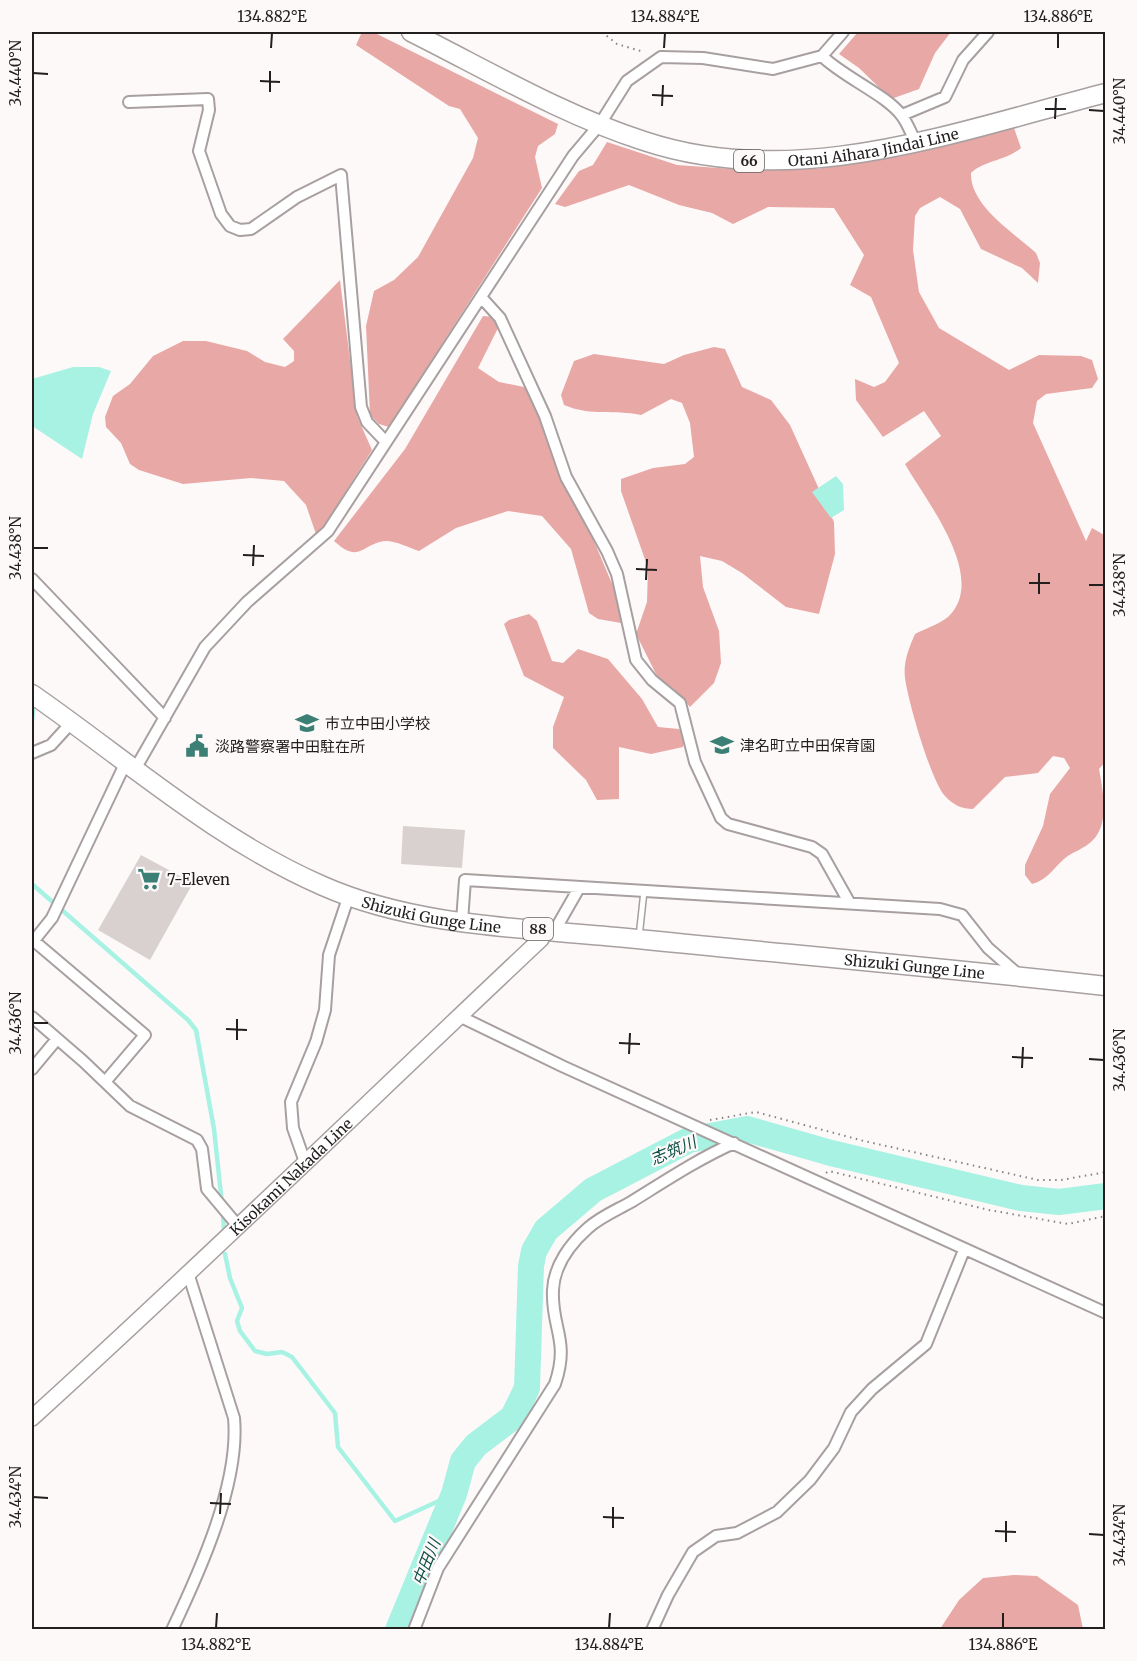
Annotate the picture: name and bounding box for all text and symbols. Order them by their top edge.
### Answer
text: 134.882°E [237,7,307,26]
text: 134.884°E [631,7,700,26]
text: 134.886°E [1024,7,1093,26]
text: 34.440°N [6,39,25,106]
text: 34.440°N [1110,77,1129,144]
street label: Otani Aihara Jindai Line [788,123,961,170]
road number: 66 [734,150,764,172]
text: 34.438°N [6,516,25,580]
text: 34.438°N [1110,553,1129,617]
school or university icon: 市立中田小学校 [294,710,320,736]
place label: 市立中田小学校 [325,714,430,733]
school or university icon: 津名町立中田保育園 [709,732,735,758]
public building icon: 淡路警察署中田駐在所 [184,733,210,759]
place label: 津名町立中田保育園 [740,736,875,755]
place label: 淡路警察署中田駐在所 [215,737,365,756]
supermarket icon: 7-Eleven [136,866,162,892]
place label: 7-Eleven [167,870,230,889]
street label: Shizuki Gunge Line [359,892,502,936]
road number: 88 [523,918,553,940]
street label: Shizuki Gunge Line [843,950,986,982]
text: 34.436°N [6,991,25,1054]
text: 34.436°N [1110,1028,1129,1091]
street label: Kisokami Nakada Line [225,1114,356,1239]
water label: 志筑川 [647,1131,701,1169]
text: 34.434°N [6,1465,25,1528]
text: 34.434°N [1110,1503,1129,1566]
water label: 中田川 [408,1534,445,1588]
text: 134.882°E [181,1635,251,1654]
text: 134.884°E [575,1635,644,1654]
text: 134.886°E [969,1635,1038,1654]

